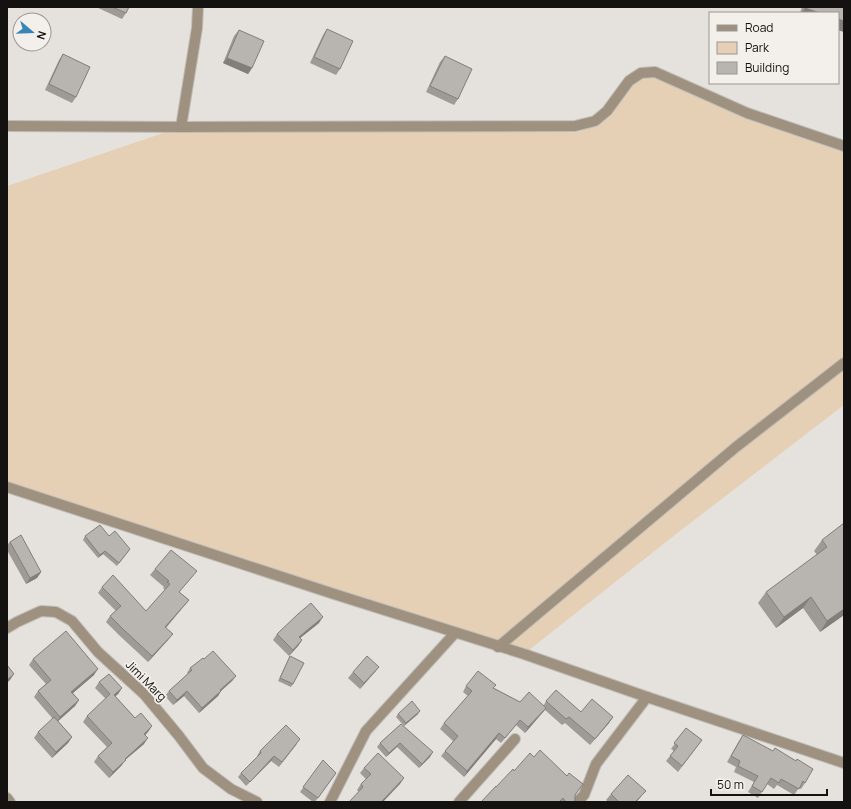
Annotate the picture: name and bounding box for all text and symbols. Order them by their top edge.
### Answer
north arrow [12,12,52,52]
legend [709,12,839,84]
text: Road [745,19,773,36]
text: N [34,29,50,42]
text: Park [745,39,770,56]
text: Building [745,59,789,76]
street label: Jimi Marg [122,656,171,705]
scale bar [711,771,827,797]
text: 50 m [717,776,744,793]

